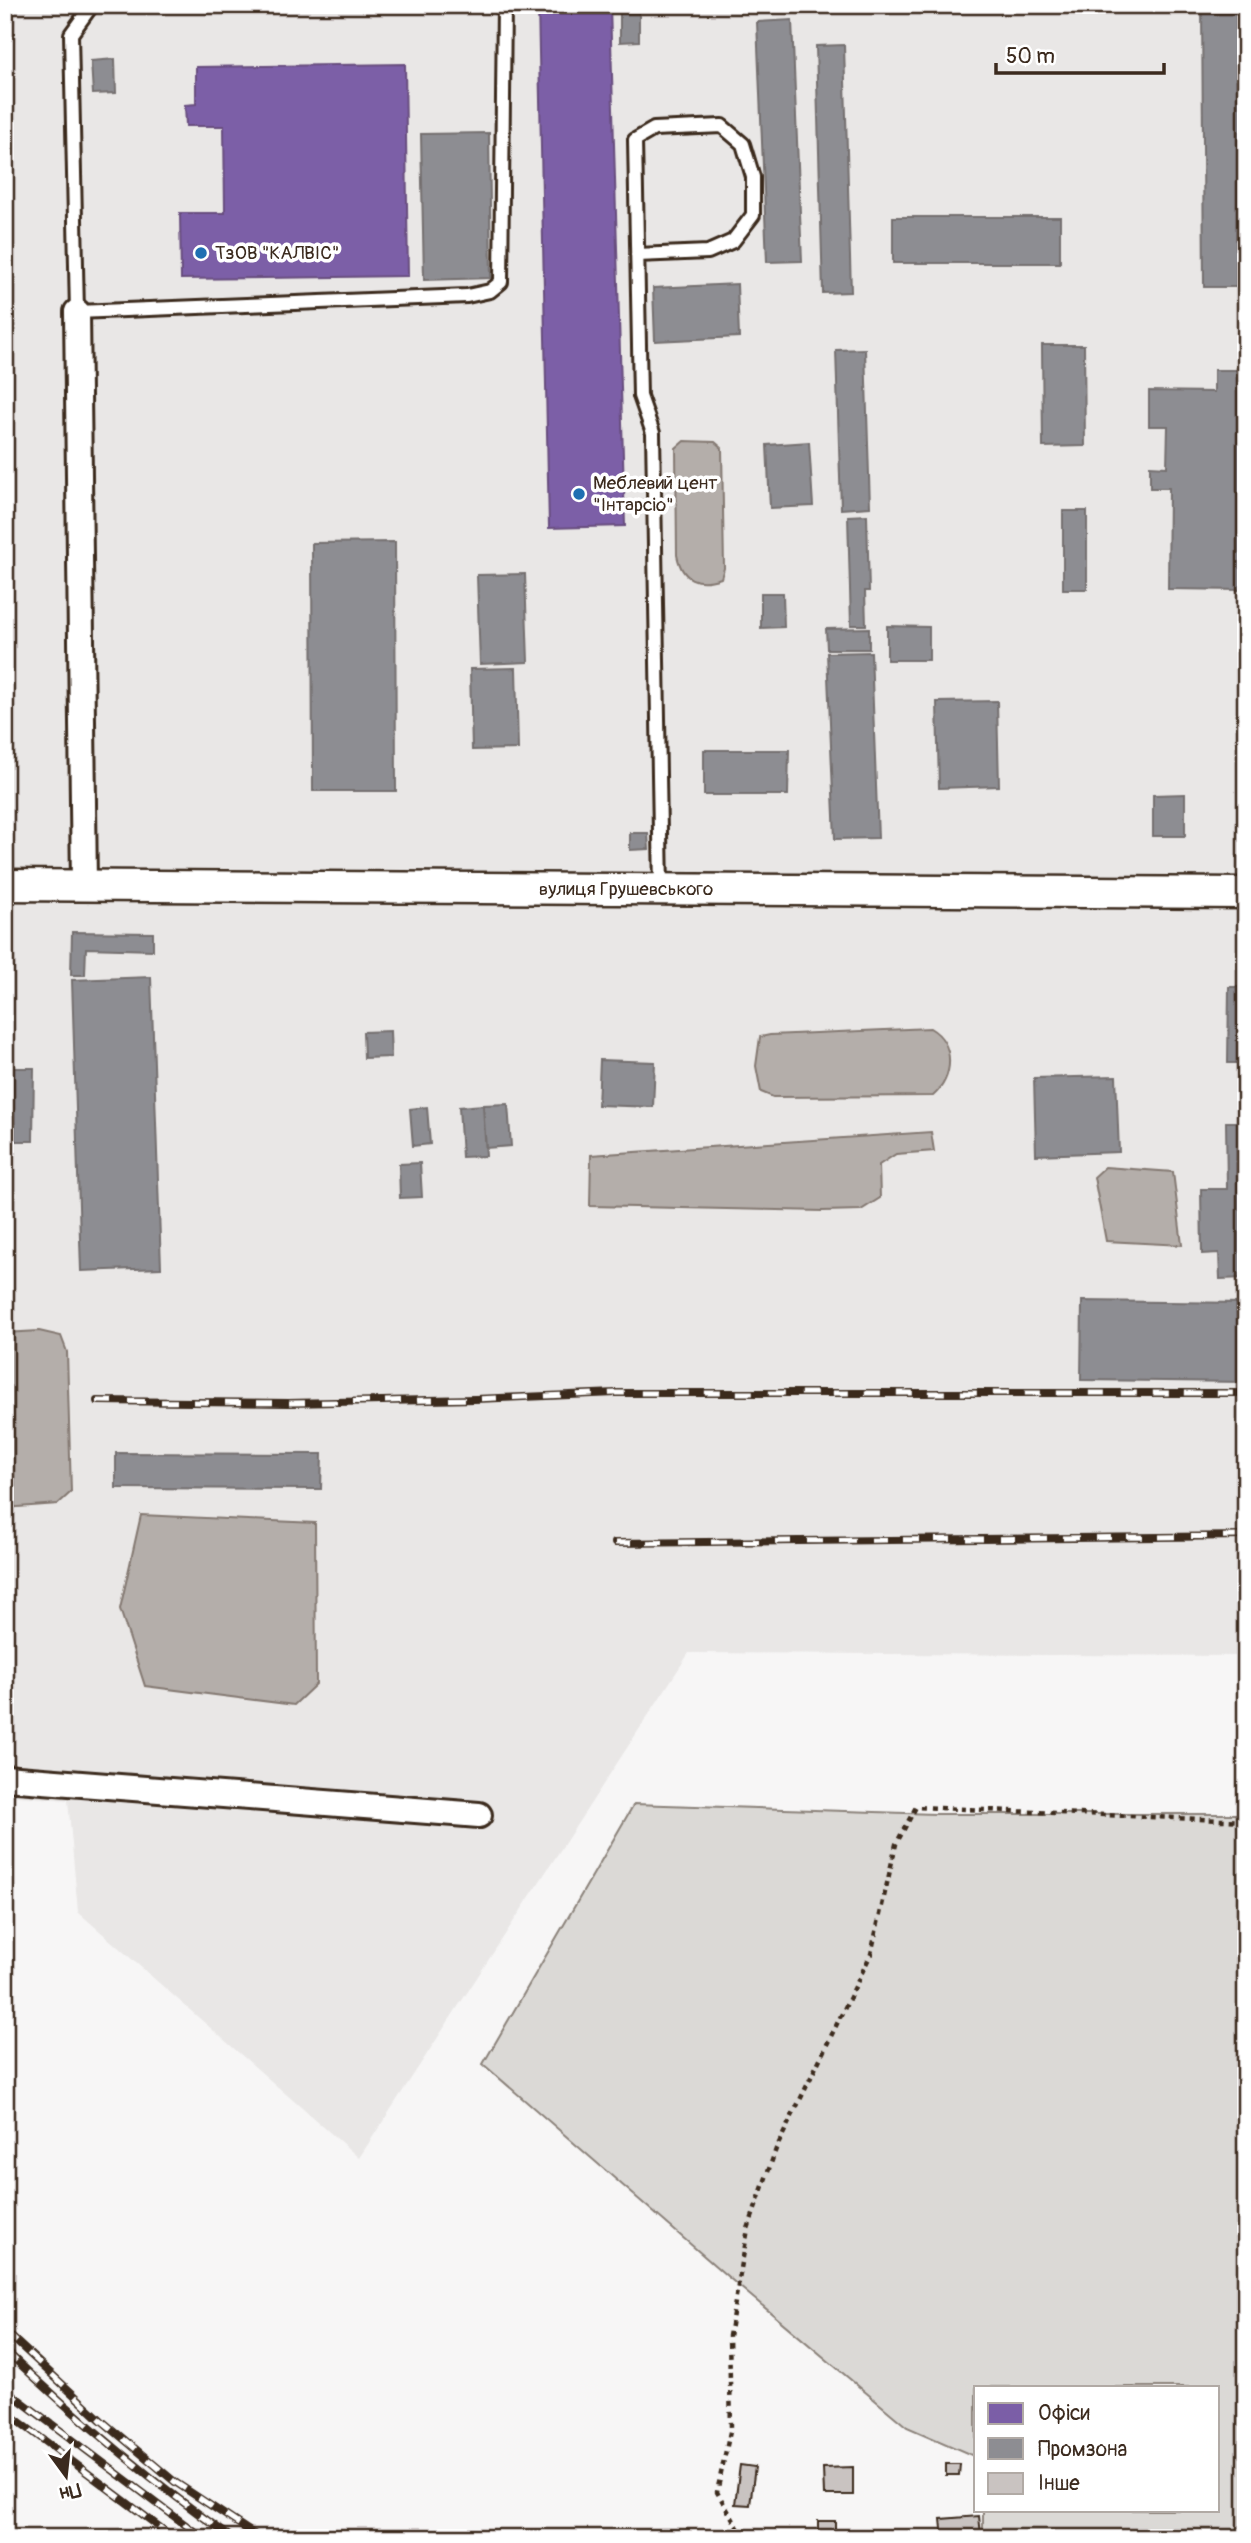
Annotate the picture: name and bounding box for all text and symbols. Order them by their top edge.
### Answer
scale bar [996,32,1164,76]
text: 50 m [1006,43,1055,70]
place label: ТзОВ "КАЛВІС" [215,241,340,265]
marker: ТзОВ "КАЛВІС" [193,245,209,261]
place label: Меблевий цент "Інтарсіо" [593,471,718,517]
marker: Меблевий цент "Інтарсіо" [571,486,587,502]
street label: вулиця Грушевського [539,877,713,901]
legend [974,2386,1220,2512]
text: Офіси [1038,2400,1090,2427]
text: Промзона [1038,2436,1127,2463]
north arrow [32,2442,102,2512]
text: Інше [1038,2470,1080,2497]
text: Пн [57,2477,83,2506]

